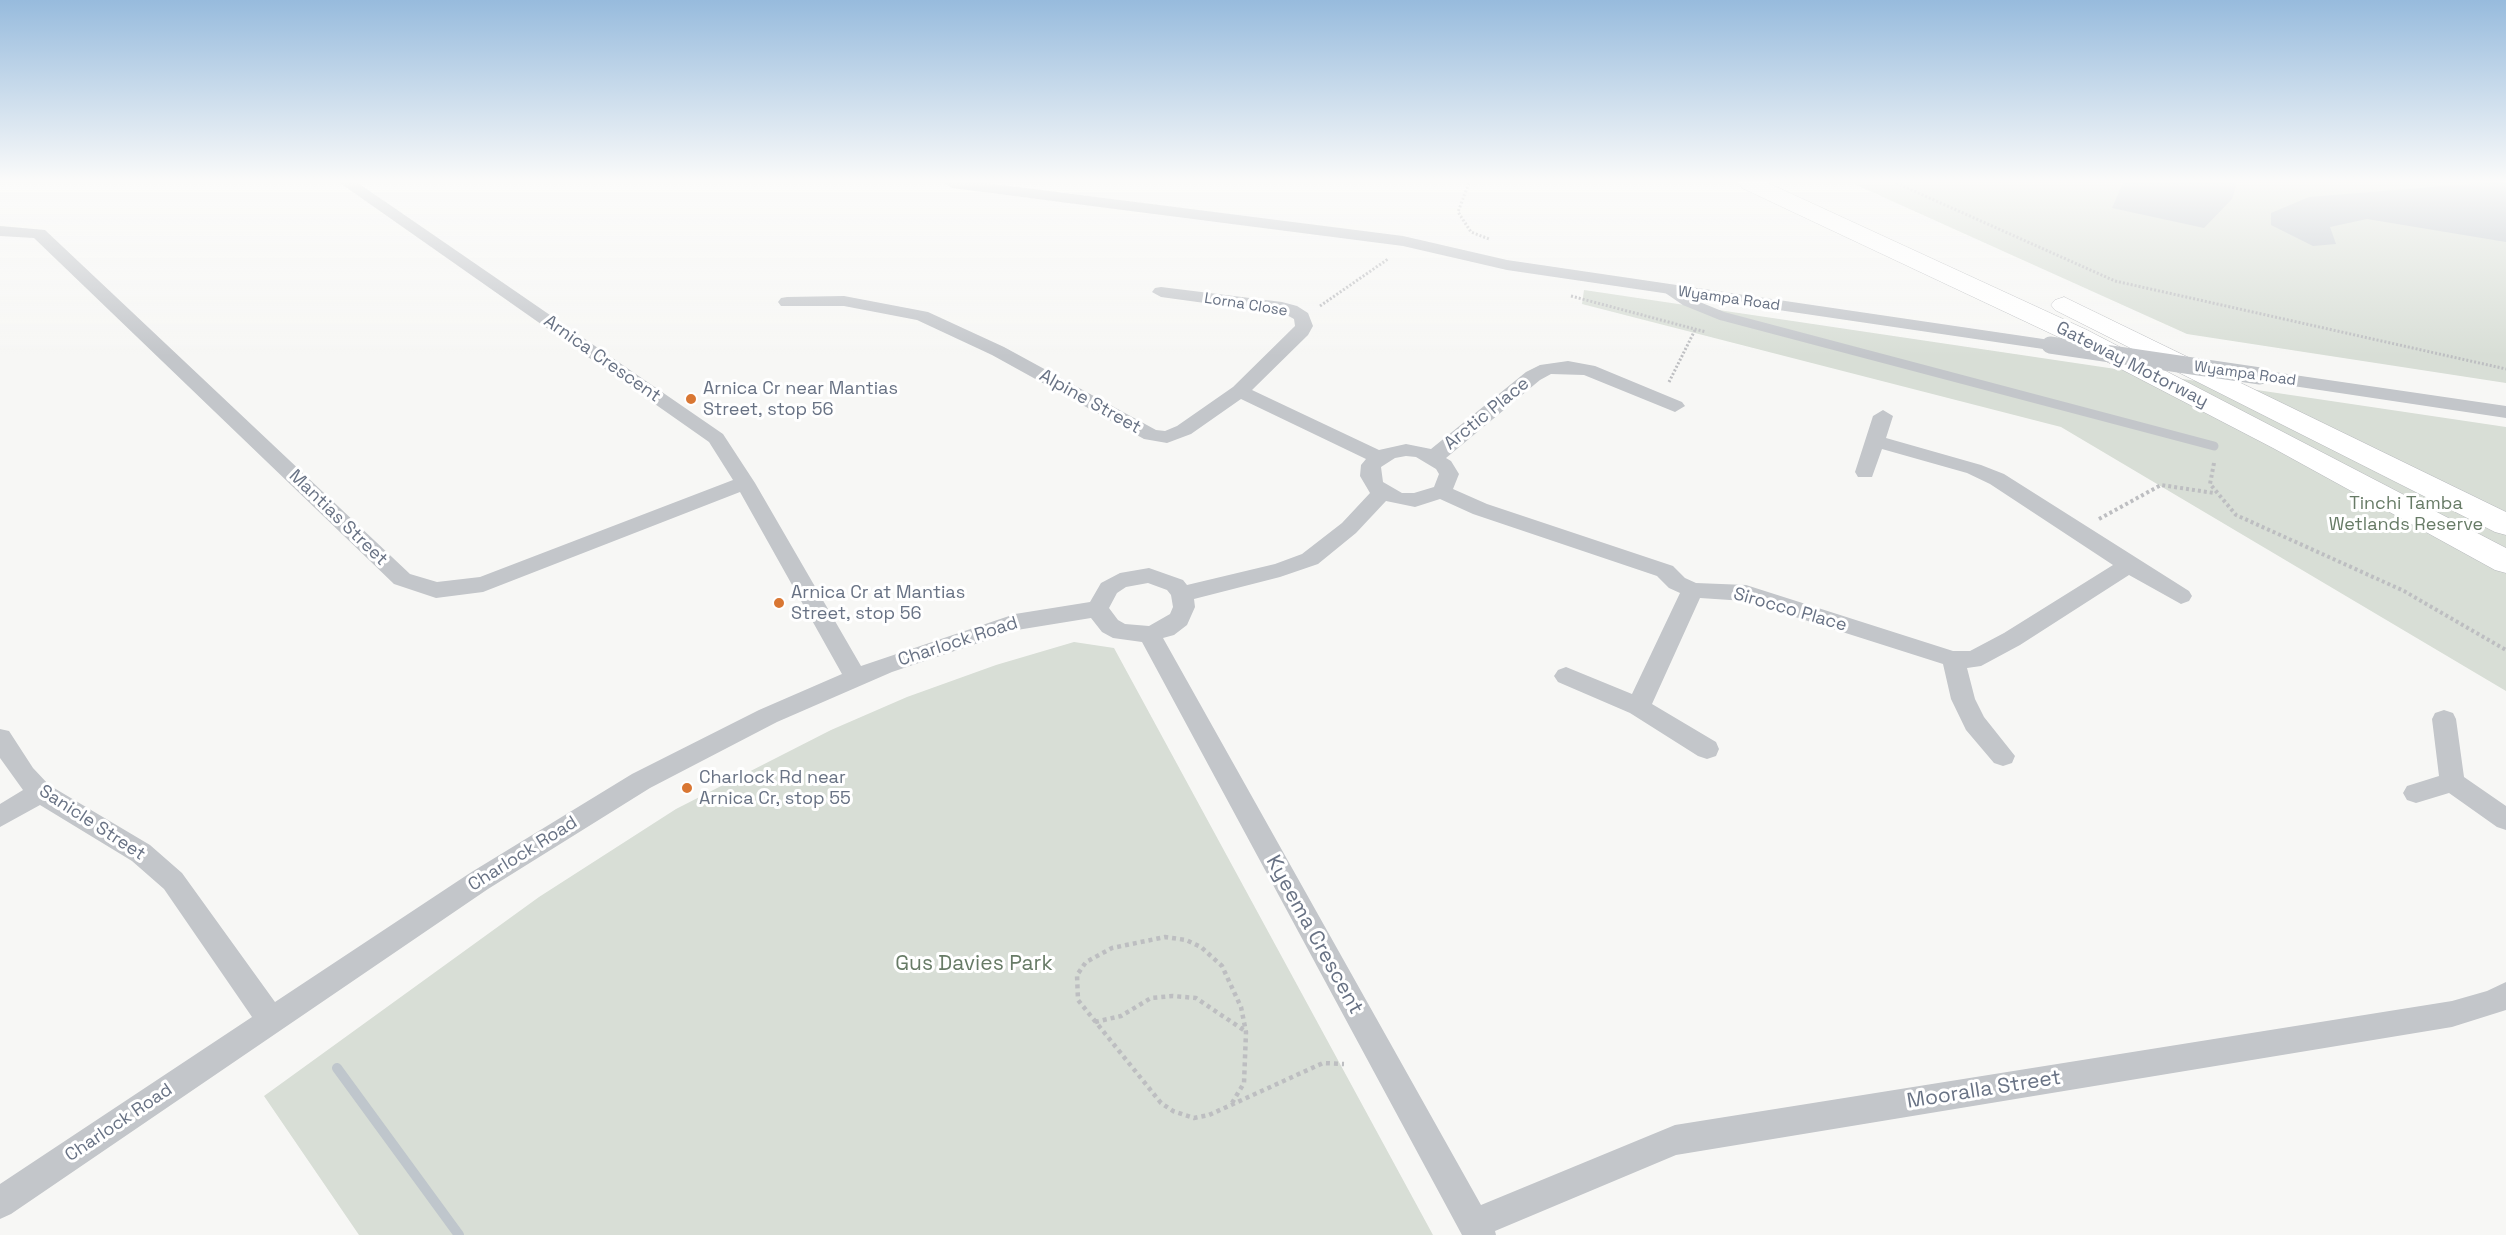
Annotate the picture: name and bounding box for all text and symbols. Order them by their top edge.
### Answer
street label: Wyampa Road [1677,283,1781,315]
street label: Lorna Close [1203,290,1289,320]
street label: Arnica Crescent [539,311,665,407]
street label: Gateway Motorway [2052,317,2212,413]
street label: Wyampa Road [2193,358,2297,390]
street label: Alpine Street [1035,365,1145,439]
street label: Arctic Place [1440,373,1534,455]
place label: Arnica Cr near Mantias Street, stop 56 [703,378,898,420]
marker: Arnica Cr near Mantias Street, stop 56 [684,392,698,406]
street label: Mantias Street [284,465,392,571]
park label: Tinchi Tamba Wetlands Reserve [2329,493,2483,536]
place label: Arnica Cr at Mantias Street, stop 56 [791,582,965,624]
street label: Sirocco Place [1731,583,1849,637]
marker: Arnica Cr at Mantias Street, stop 56 [772,596,786,610]
street label: Charlock Road [895,612,1021,672]
place label: Charlock Rd near Arnica Cr, stop 55 [699,767,851,810]
street label: Sanicle Street [35,781,149,865]
marker: Charlock Rd near Arnica Cr, stop 55 [680,781,694,795]
street label: Charlock Road [464,812,582,896]
street label: Kyeema Crescent [1260,851,1368,1019]
park label: Gus Davies Park [895,951,1053,977]
street label: Mooralla Street [1905,1065,2063,1115]
street label: Charlock Road [61,1079,177,1167]

